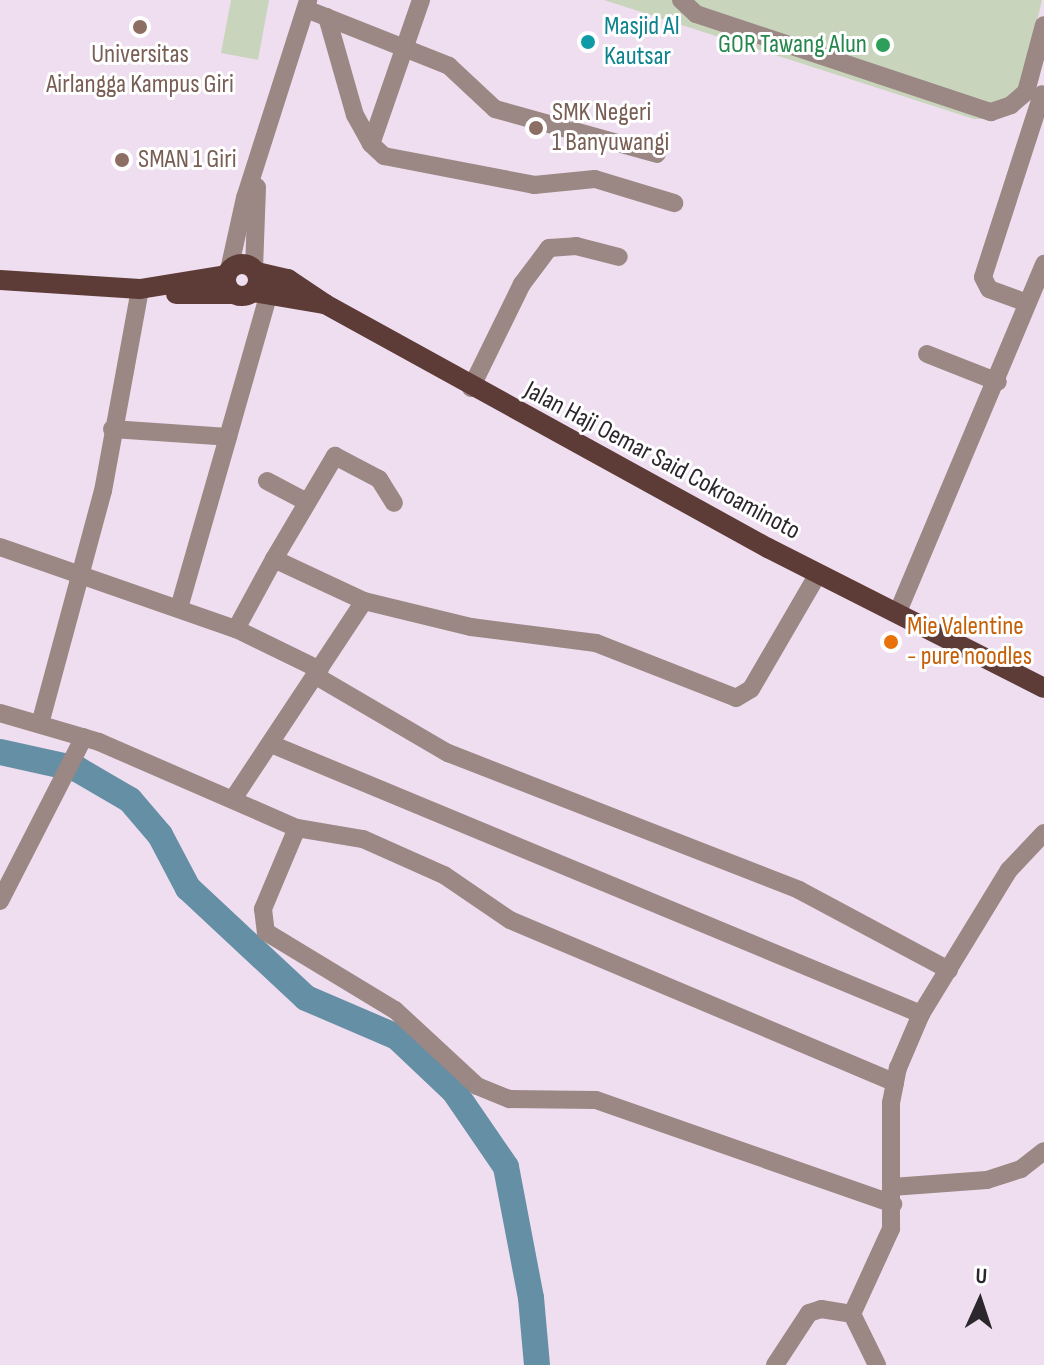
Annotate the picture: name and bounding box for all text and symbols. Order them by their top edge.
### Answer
place label: Masjid Al Kautsar [604,11,680,72]
marker: Universitas Airlangga Kampus Giri [131,18,149,36]
place label: GOR Tawang Alun [718,29,867,61]
marker: Masjid Al Kautsar [579,33,597,51]
marker: GOR Tawang Alun [874,36,892,54]
place label: Universitas Airlangga Kampus Giri [46,39,234,100]
place label: SMK Negeri 1 Banyuwangi [552,97,669,158]
marker: SMK Negeri 1 Banyuwangi [527,119,545,137]
place label: SMAN 1 Giri [138,144,236,176]
marker: SMAN 1 Giri [113,151,131,169]
street label: Jalan Haji Oemar Said Cokroaminoto [519,375,805,547]
place label: Mie Valentine - pure noodles [907,611,1032,672]
marker: Mie Valentine - pure noodles [882,633,900,651]
north arrow [940,1261,1020,1341]
text: U [975,1263,988,1290]

